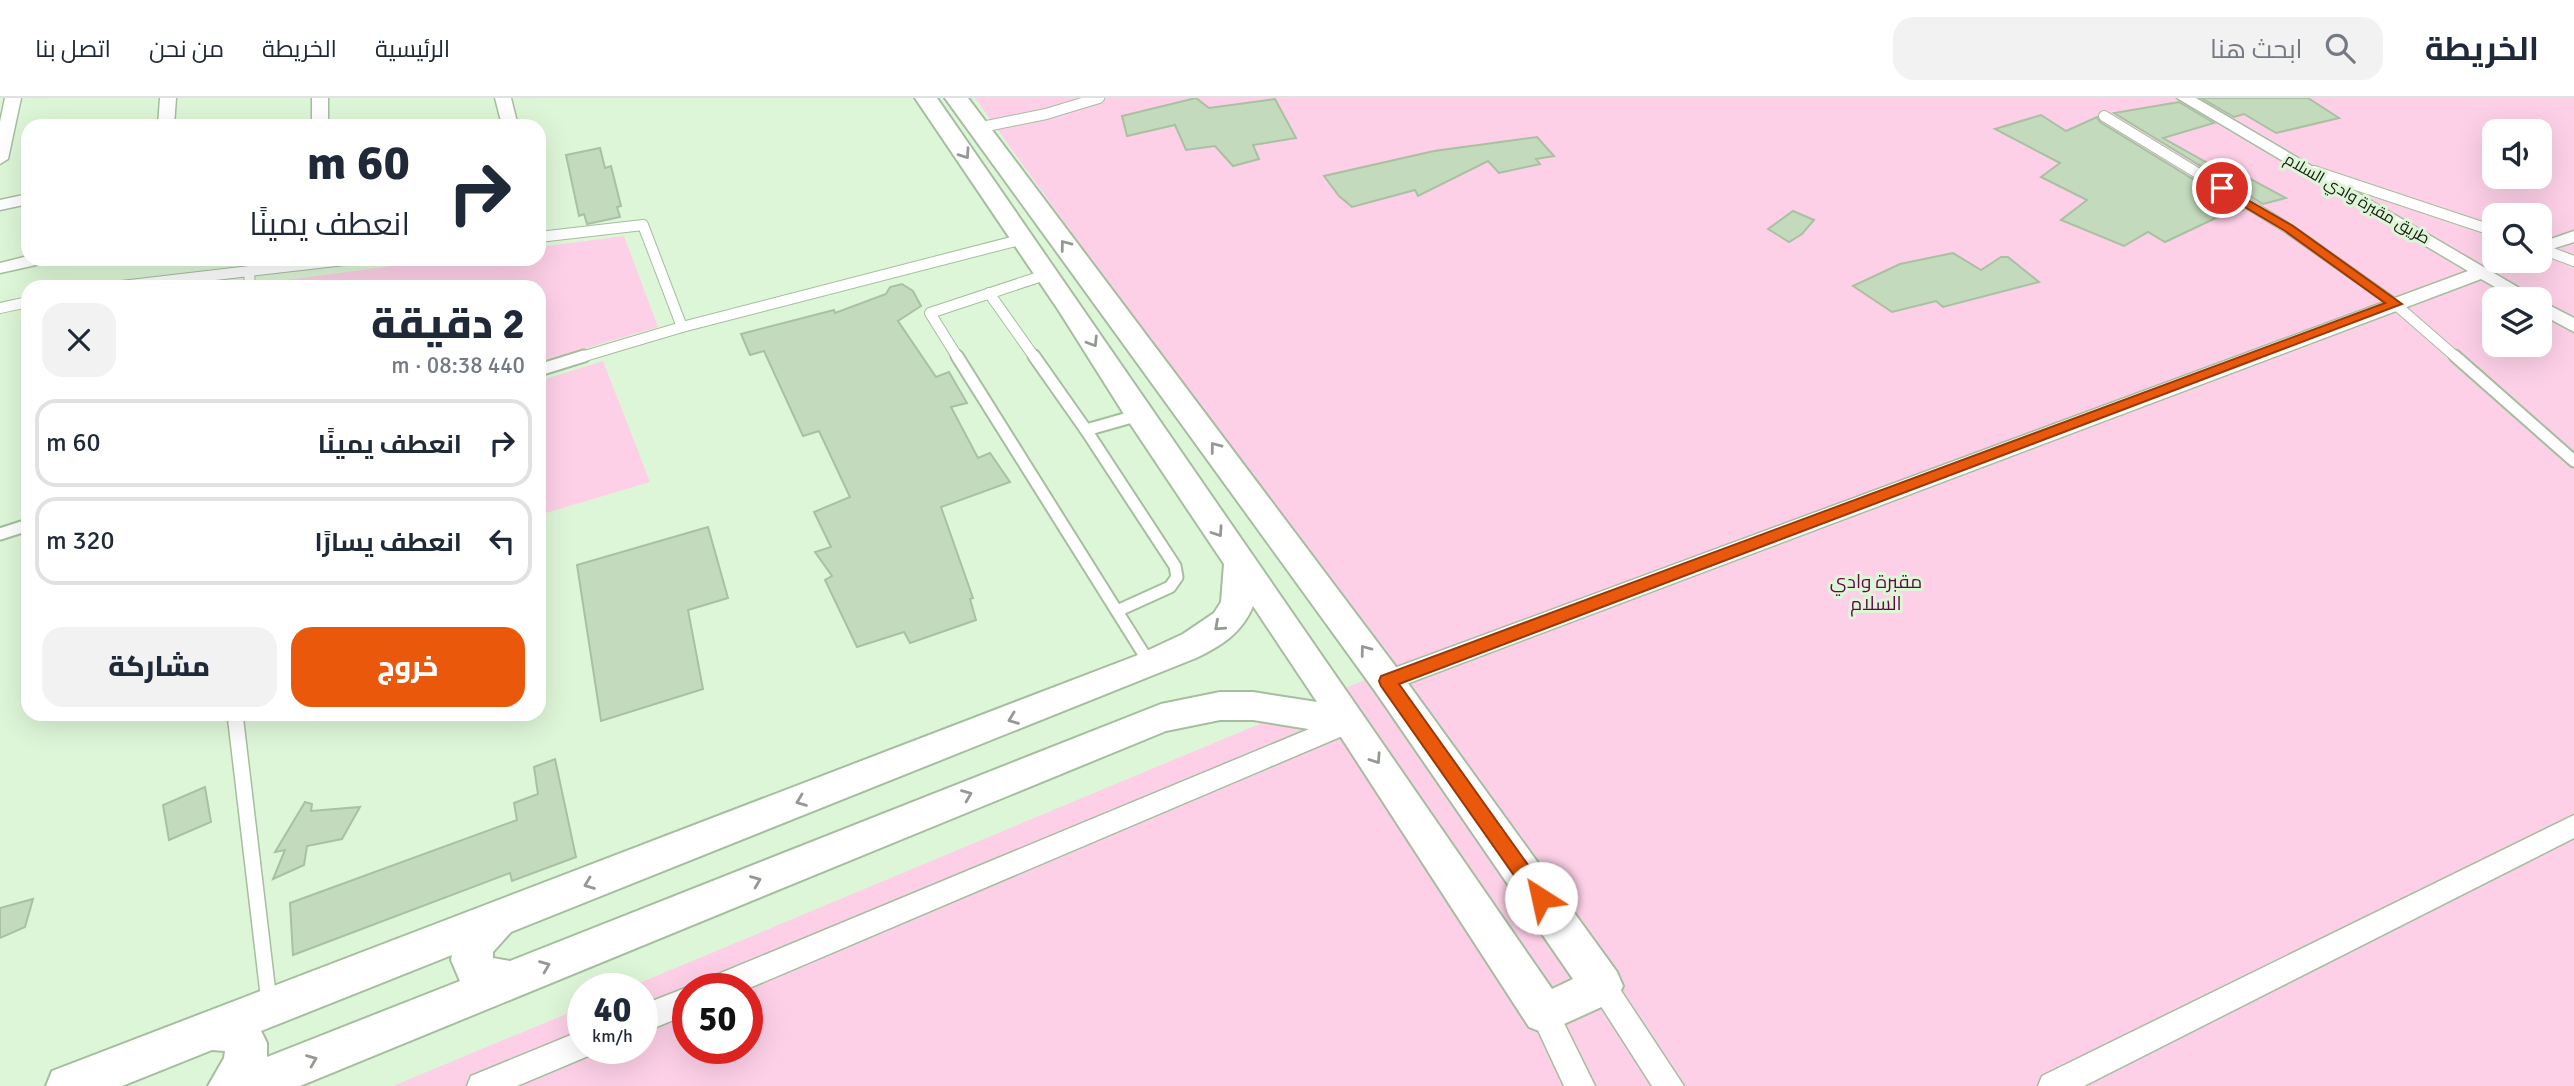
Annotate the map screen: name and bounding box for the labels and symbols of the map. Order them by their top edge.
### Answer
one-way arrow [957,146,969,159]
street label: طريق مقبرة وادي السلام [2279,149,2433,251]
pin [2192,158,2252,218]
one-way arrow [1060,240,1073,253]
one-way arrow [1084,334,1097,347]
one-way arrow [1210,443,1223,455]
one-way arrow [1210,524,1222,537]
park label: مقبرة وادي السلام [1830,570,1922,617]
one-way arrow [1214,618,1227,630]
one-way arrow [1360,645,1373,658]
one-way arrow [1007,711,1019,725]
one-way arrow [1367,751,1380,764]
one-way arrow [960,789,972,803]
one-way arrow [795,793,807,807]
position arrow [1504,861,1578,935]
one-way arrow [583,875,595,889]
one-way arrow [750,875,762,889]
one-way arrow [538,960,551,974]
speed limit sign: 50 [672,973,763,1064]
one-way arrow [305,1055,317,1069]

